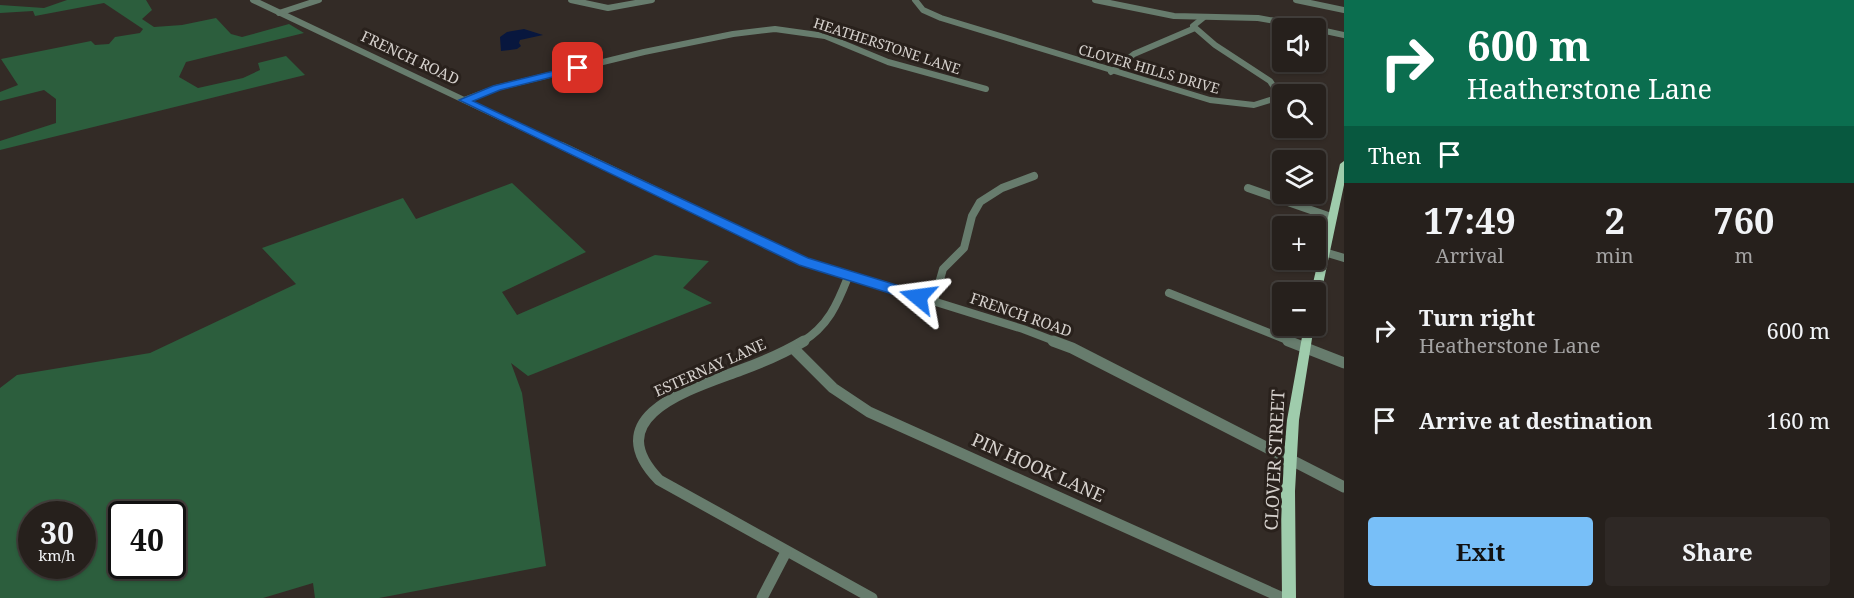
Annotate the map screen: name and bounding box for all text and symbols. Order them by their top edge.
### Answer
street label: HEATHERSTONE LANE [811,13,963,78]
text: 600 m [1467,16,1591,73]
map controls [1272,18,1326,336]
button: sound [1272,18,1326,72]
icon: right [1368,24,1446,102]
street label: FRENCH ROAD [358,26,463,89]
street label: CLOVER HILLS DRIVE [1076,39,1222,98]
pin [552,42,603,93]
icon: arrive [561,51,594,84]
text: Heatherstone Lane [1467,70,1712,107]
button: search [1272,84,1326,138]
icon: arrive [1433,138,1466,171]
text: Then [1368,140,1421,170]
button: layers [1272,150,1326,204]
text: 17:49 [1424,196,1516,245]
text: 2 [1604,196,1625,245]
text: 760 [1713,196,1774,245]
button: + [1272,216,1326,270]
text: Arrival [1436,242,1504,269]
text: min [1596,242,1634,269]
text: m [1734,242,1753,269]
position arrow [886,265,950,329]
button: − [1272,282,1326,336]
street label: FRENCH ROAD [968,287,1075,341]
text: Turn right [1419,302,1535,332]
icon: right [1368,314,1401,347]
text: 600 m [1767,315,1830,345]
text: Heatherstone Lane [1419,332,1600,359]
street label: ESTERNAY LANE [650,333,769,401]
street label: CLOVER STREET [1258,389,1290,531]
icon: arrive [1368,404,1401,437]
text: Arrive at destination [1419,405,1653,435]
text: 160 m [1767,405,1830,435]
street label: PIN HOOK LANE [968,427,1109,507]
speed limit sign: 40 [108,501,186,579]
text: 30 [40,512,74,553]
button: Exit [1368,517,1593,586]
button: Share [1605,517,1830,586]
text: km/h [39,545,75,565]

